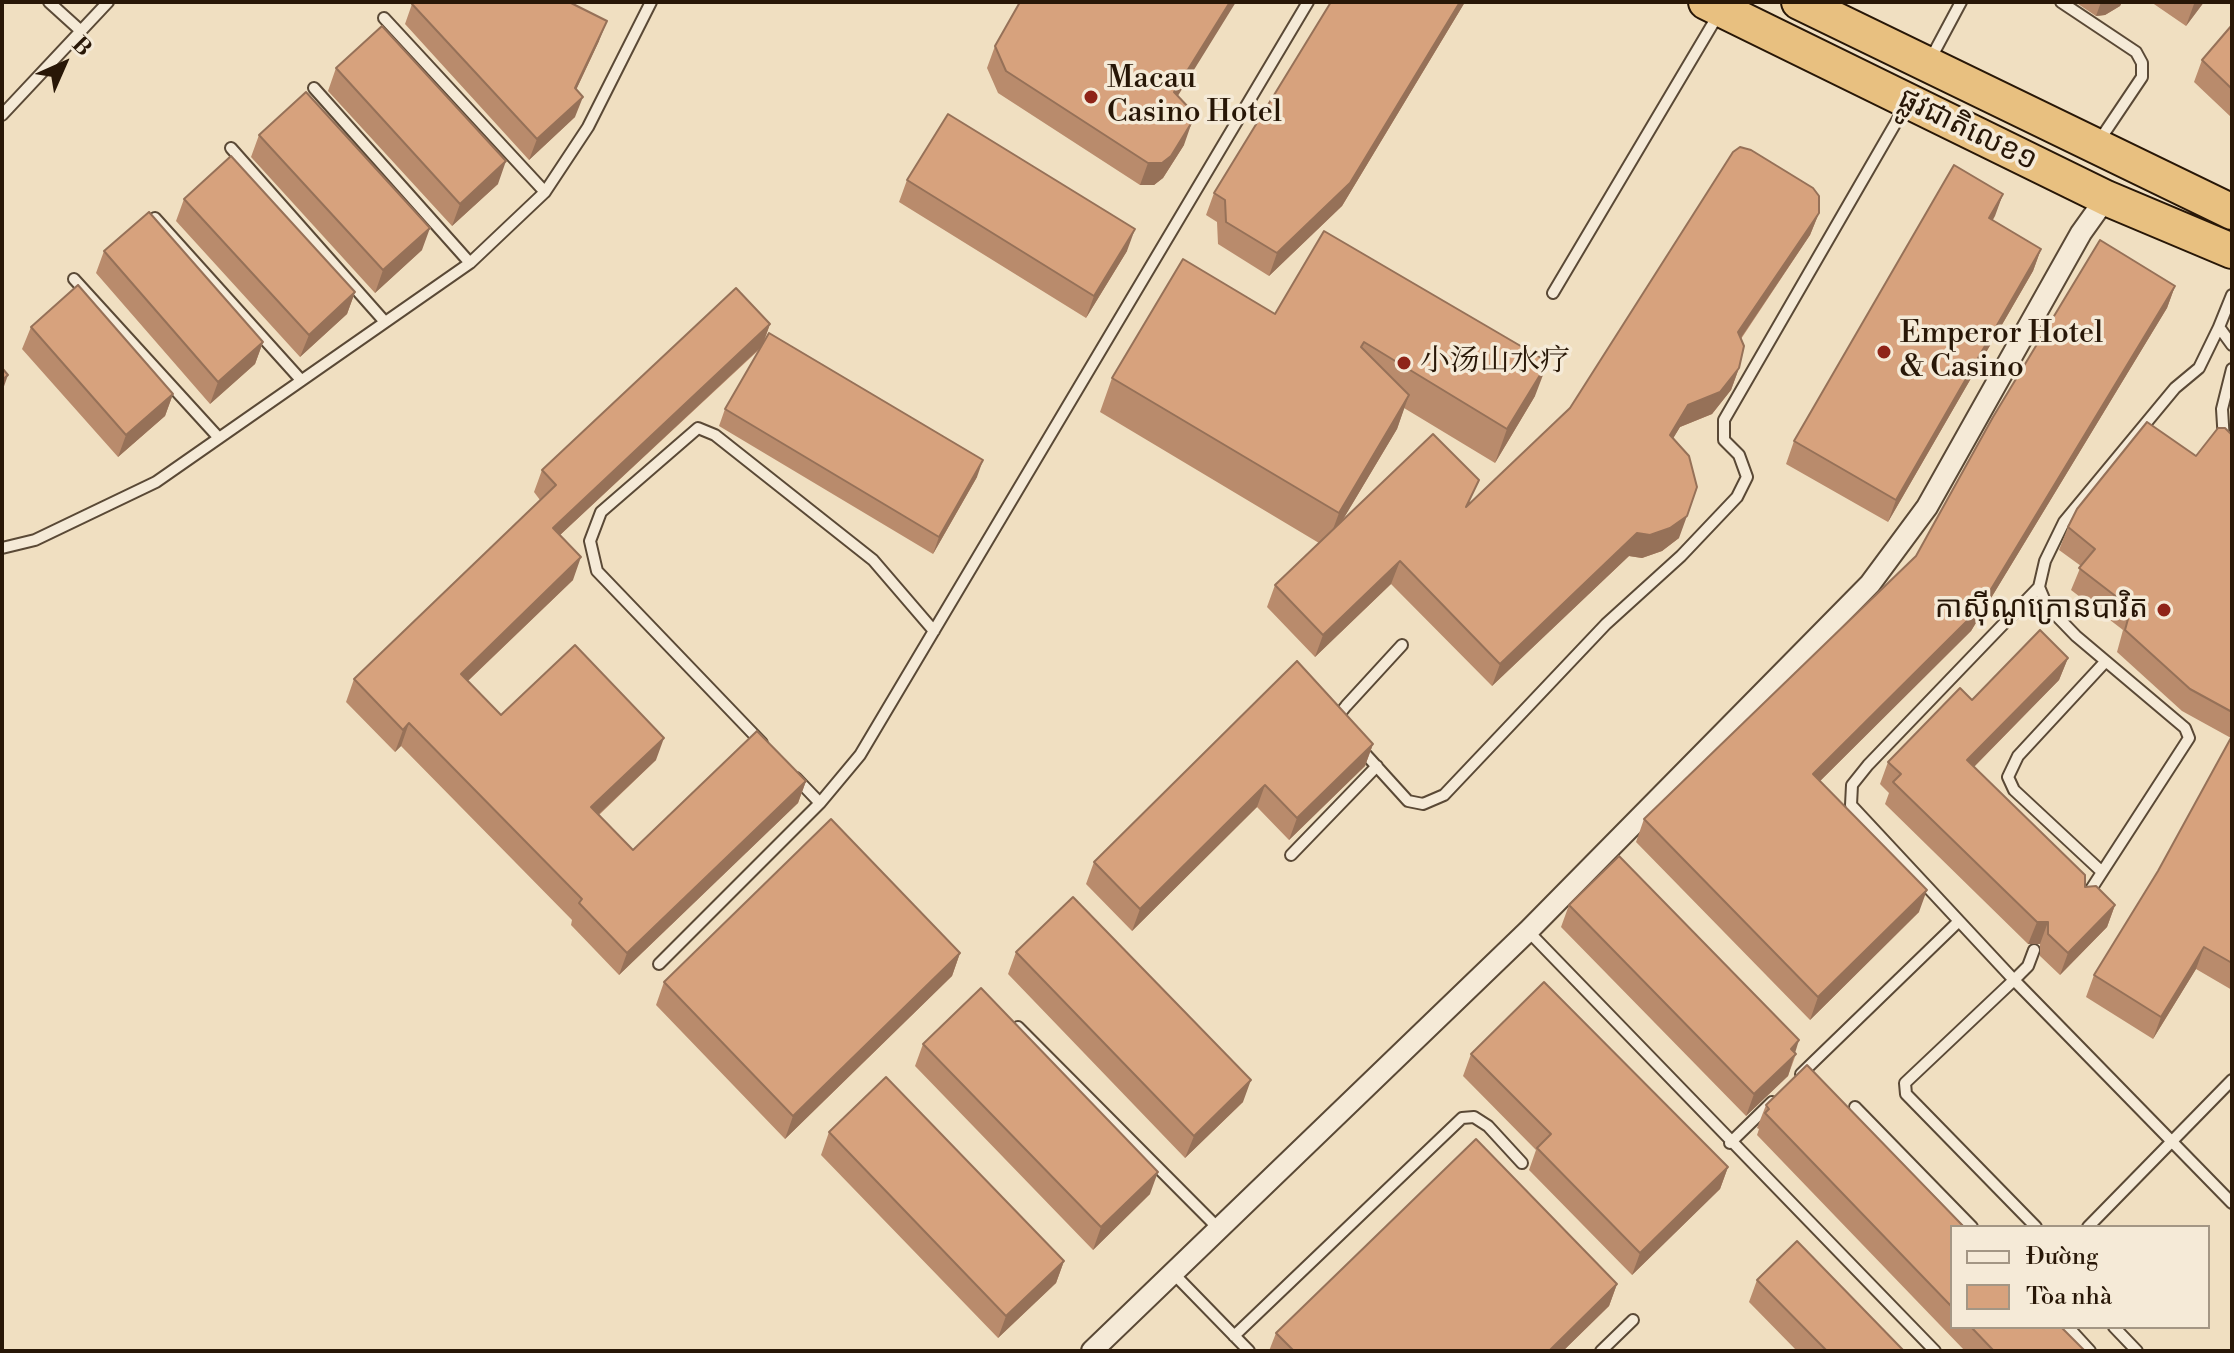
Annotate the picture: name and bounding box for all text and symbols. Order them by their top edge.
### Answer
north arrow [24,24,104,104]
text: B [66,31,97,62]
place label: Macau Casino Hotel [1107,62,1282,132]
street label: ផ្លូវជាតិលេខ១ [1892,82,2042,180]
marker: Macau Casino Hotel [1082,88,1100,106]
place label: Emperor Hotel & Casino [1900,317,2103,388]
marker: Emperor Hotel & Casino [1875,343,1893,361]
place label: 小汤山水疗 [1420,345,1570,381]
marker: 小汤山水疗 [1395,354,1413,372]
place label: កាស៊ីណូក្រោនបាវិត [1935,592,2148,628]
marker: កាស៊ីណូក្រោនបាវិត [2155,601,2173,619]
legend [1950,1225,2210,1329]
text: Đường [2026,1242,2099,1272]
text: Tòa nhà [2026,1282,2112,1312]

